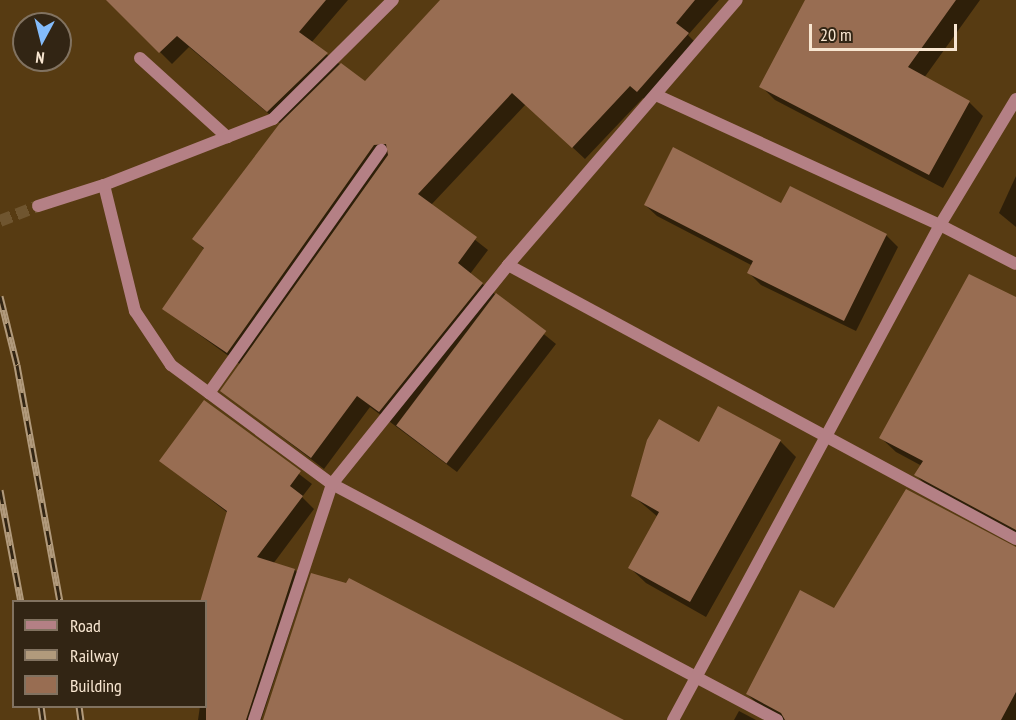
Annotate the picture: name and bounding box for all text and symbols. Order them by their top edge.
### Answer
north arrow [12,12,72,72]
scale bar [812,12,960,50]
text: 20 m [820,23,852,46]
text: N [35,47,46,68]
legend [12,600,207,708]
text: Road [70,614,101,637]
text: Railway [70,644,119,667]
text: Building [70,674,122,697]

